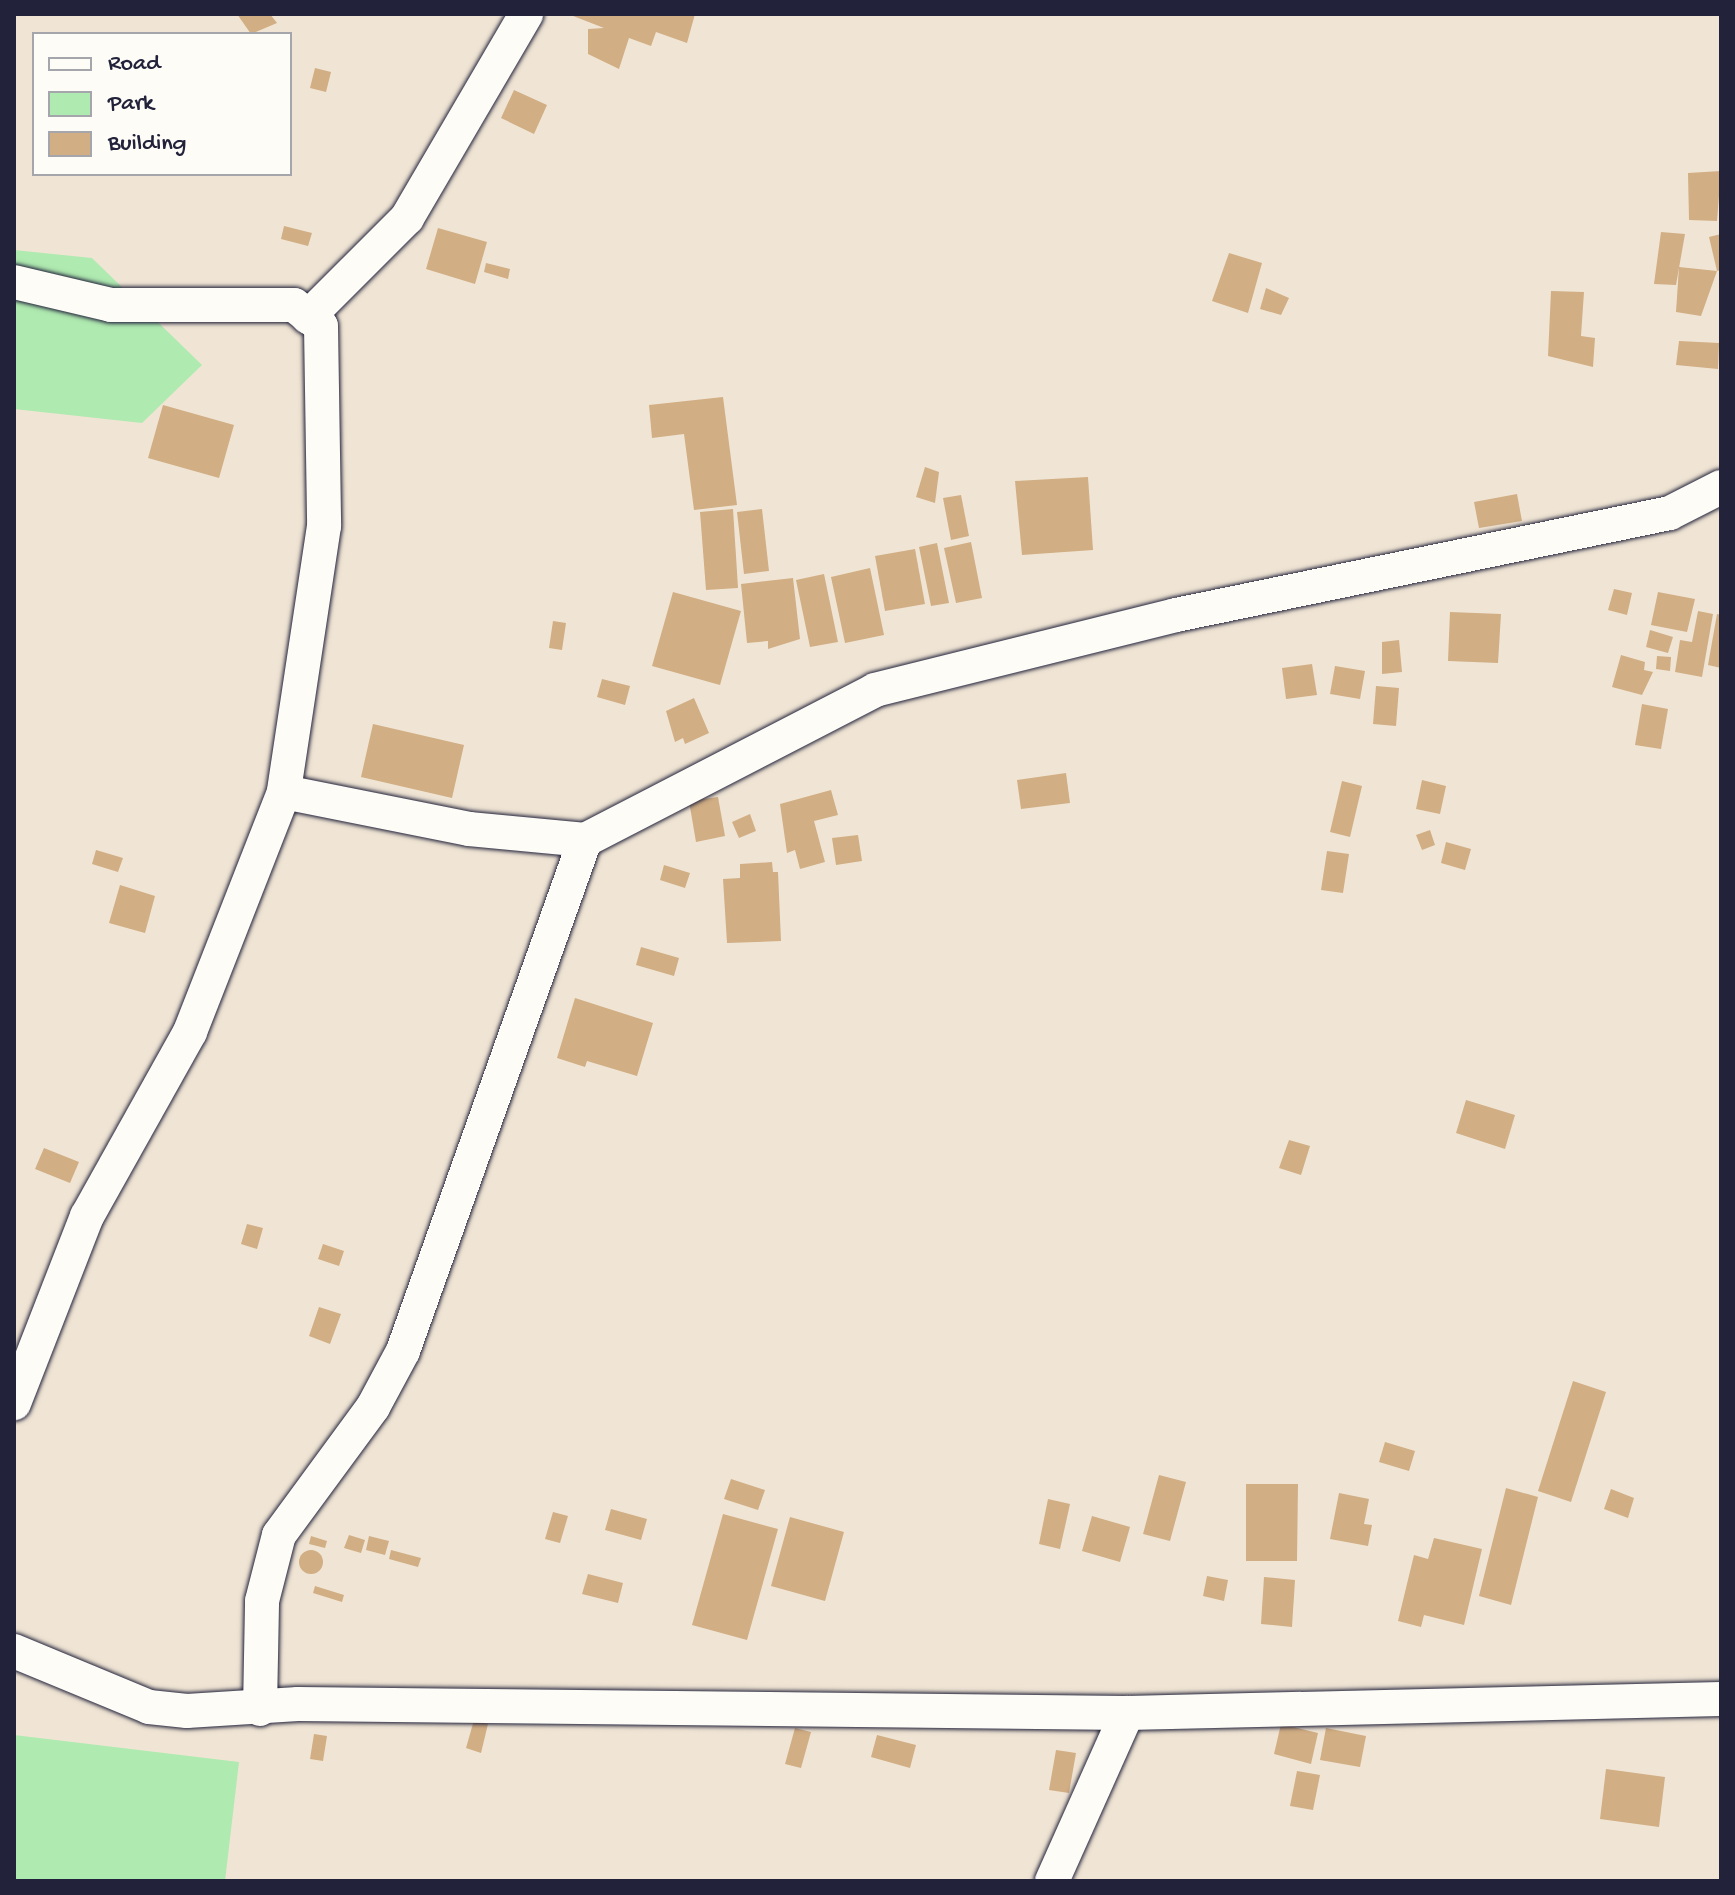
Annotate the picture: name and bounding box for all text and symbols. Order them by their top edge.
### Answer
legend [32,32,292,176]
text: Road [108,50,160,79]
text: Park [108,90,154,119]
text: Building [108,130,186,159]

